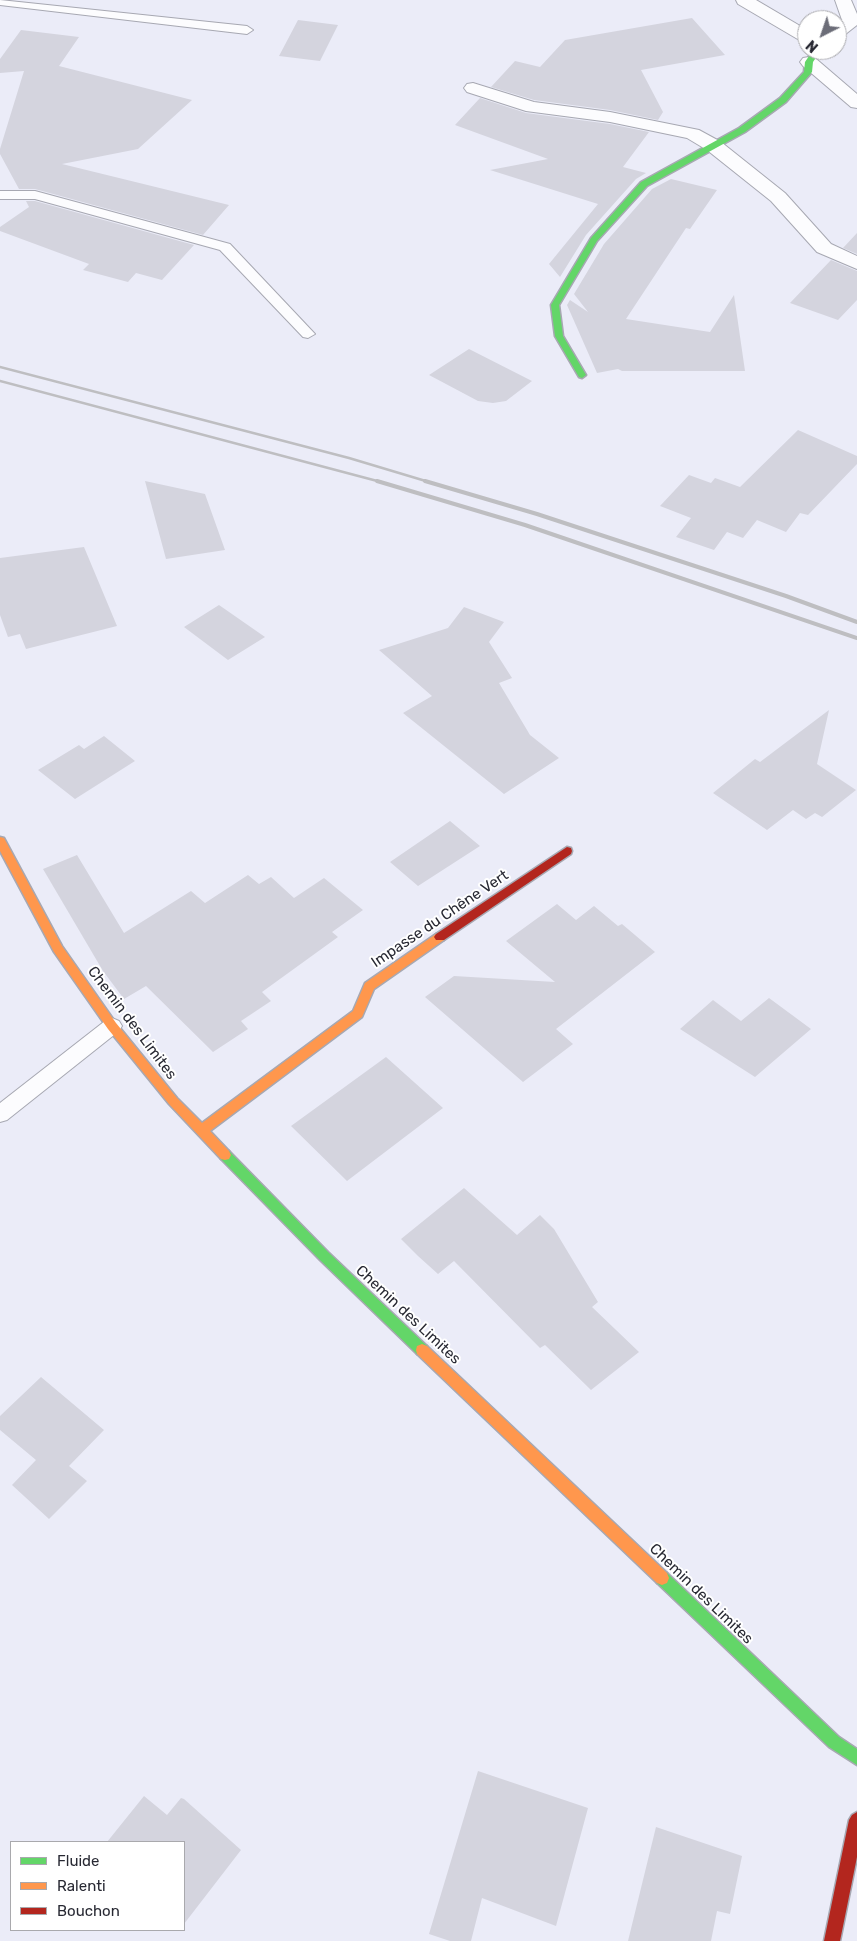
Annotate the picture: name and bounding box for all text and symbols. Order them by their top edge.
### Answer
north arrow [797,10,847,60]
text: N [803,36,822,56]
street label: Impasse du Chêne Vert [368,866,512,972]
street label: Chemin des Limites [84,963,180,1083]
street label: Chemin des Limites [352,1262,464,1368]
street label: Chemin des Limites [646,1540,756,1648]
legend [10,1841,185,1931]
text: Fluide [57,1852,99,1870]
text: Ralenti [57,1877,106,1895]
text: Bouchon [57,1902,120,1920]

